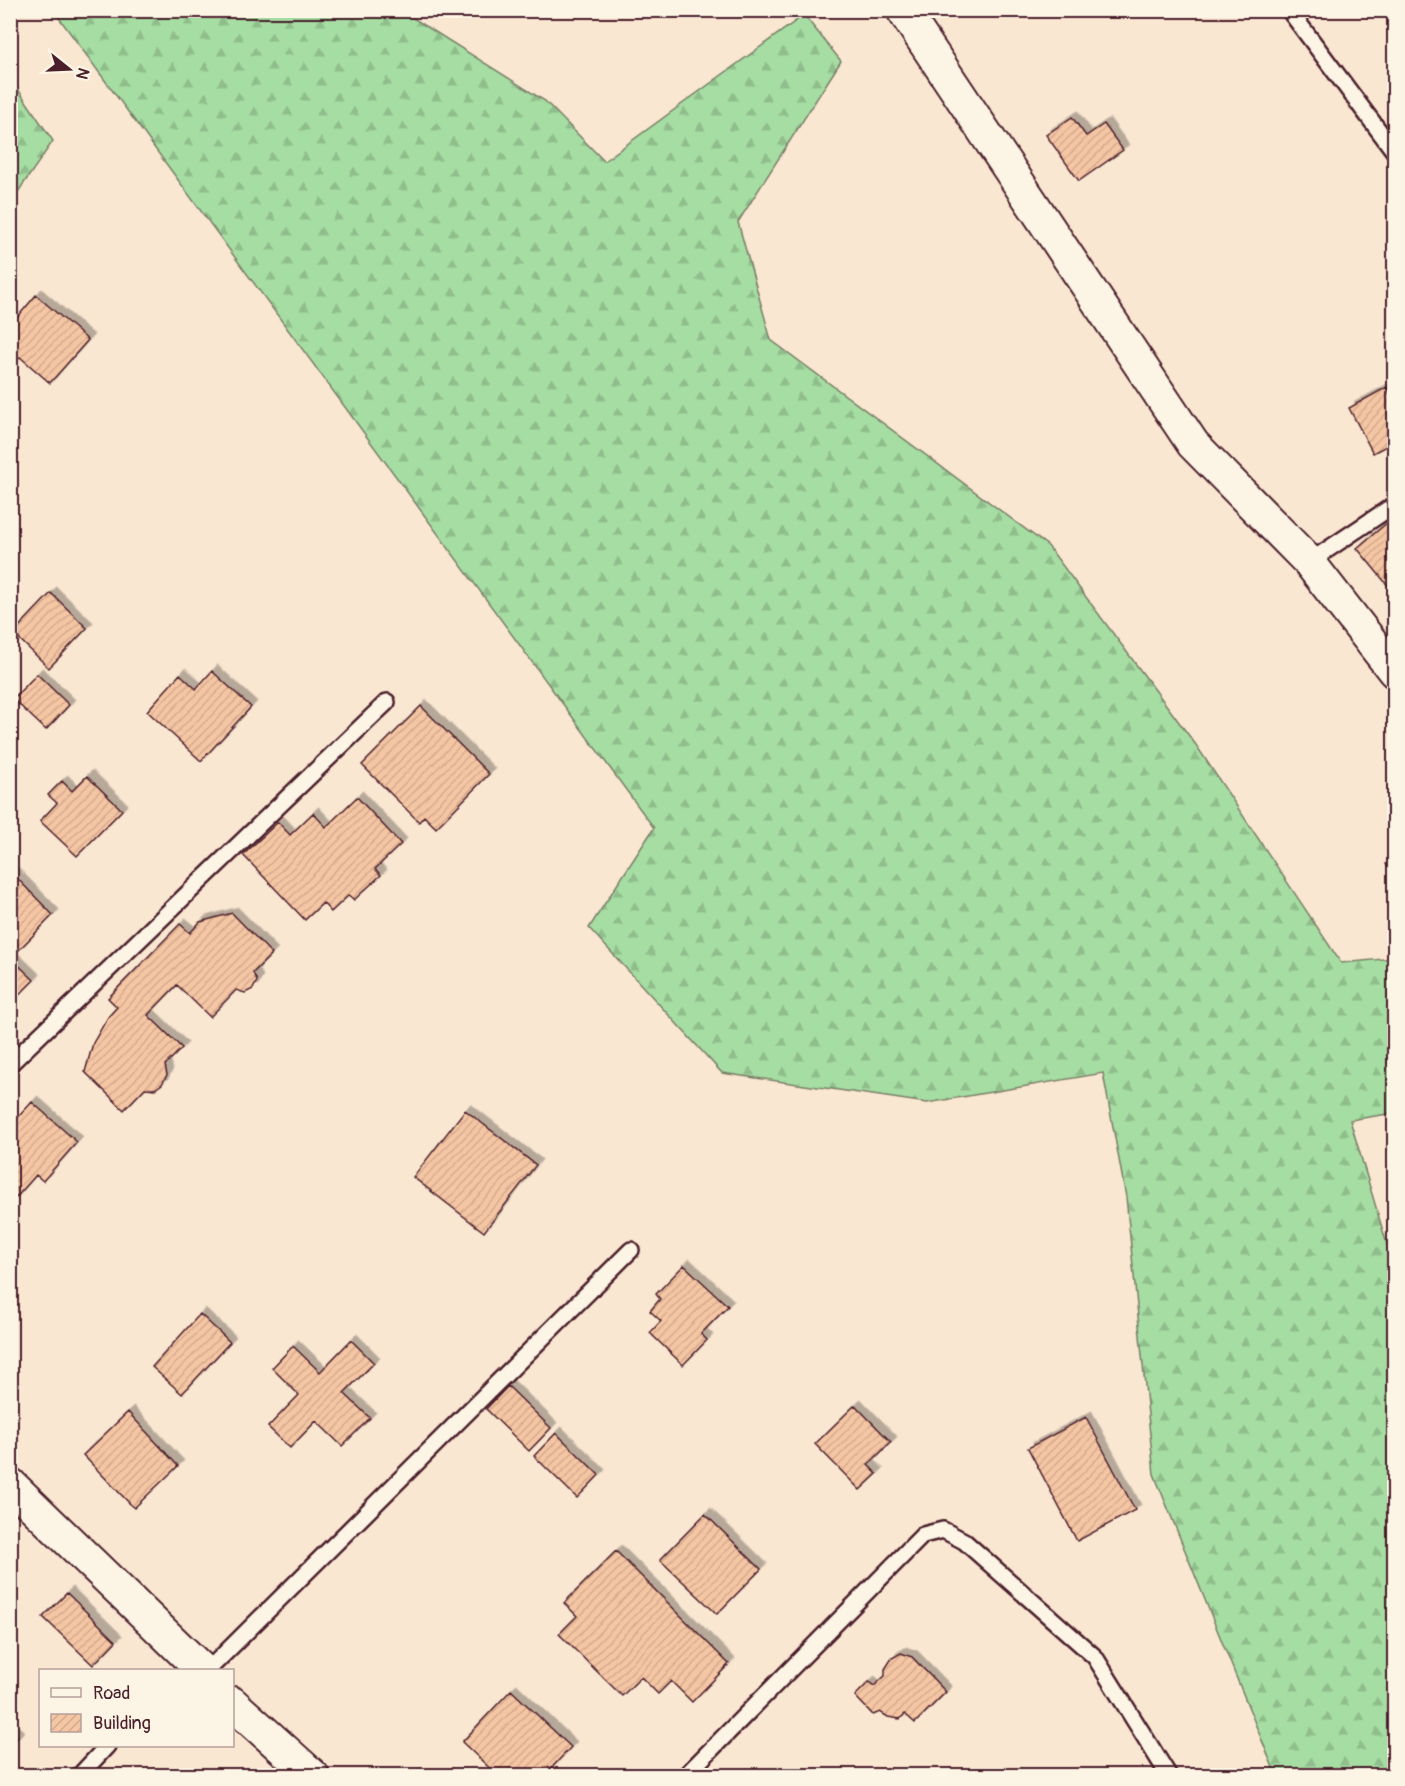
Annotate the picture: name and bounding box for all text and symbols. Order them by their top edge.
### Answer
north arrow [39,39,99,99]
text: N [71,65,93,82]
legend [39,1669,234,1747]
text: Road [93,1682,130,1705]
text: Building [93,1712,151,1735]

